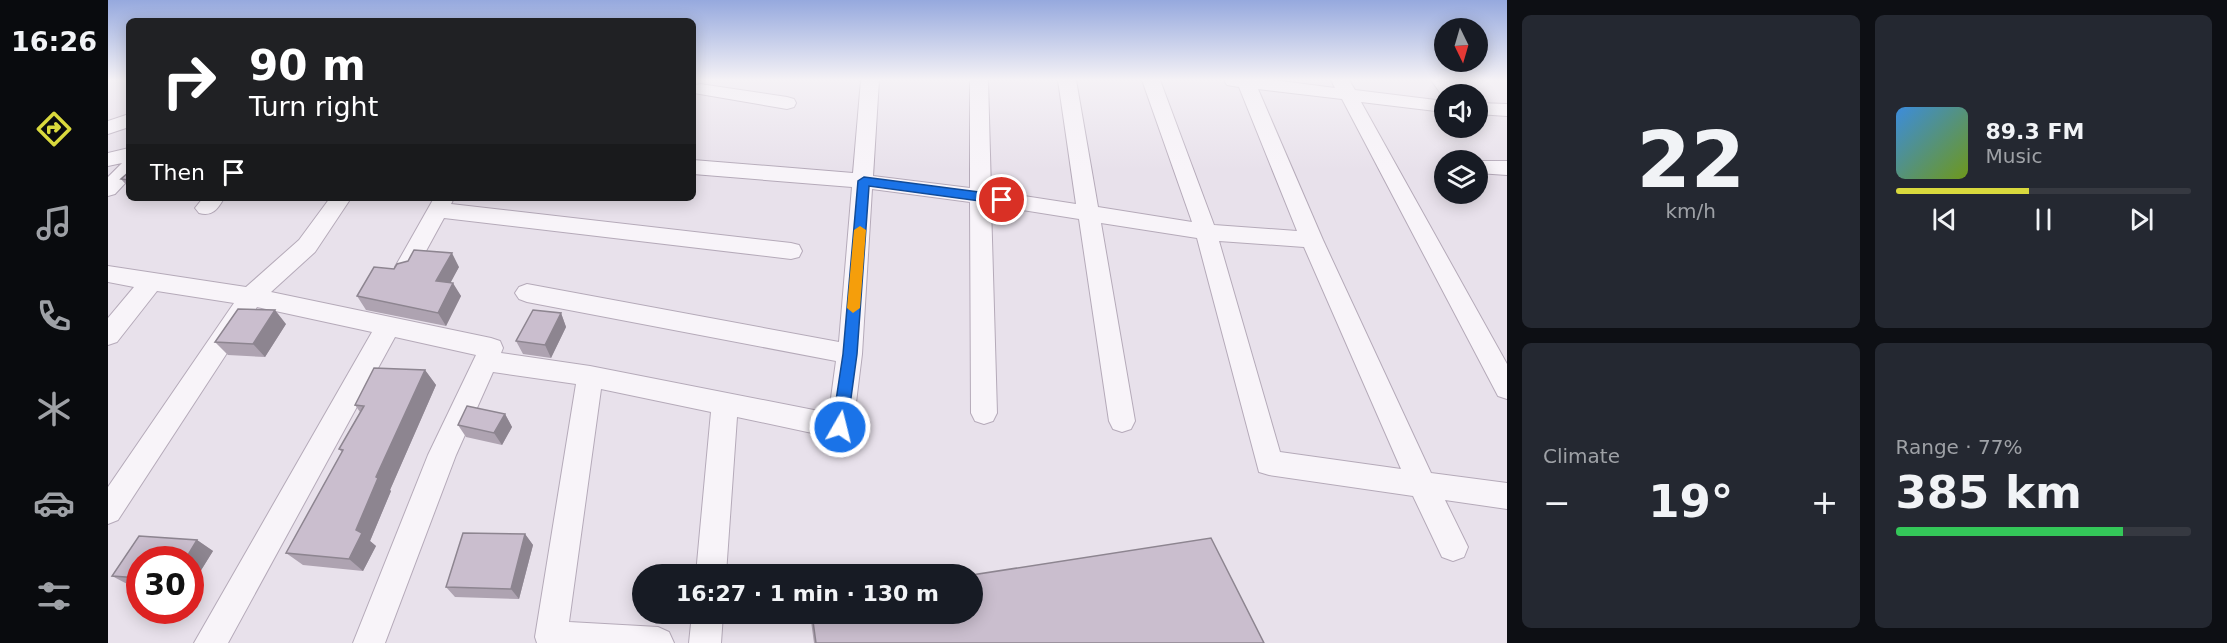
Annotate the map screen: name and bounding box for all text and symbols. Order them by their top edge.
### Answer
north arrow [1434,18,1488,72]
map controls [1434,18,1488,204]
text: 16:26 [11,26,97,57]
text: 90 m [249,41,366,90]
icon: right [150,42,228,120]
button: sound [1434,84,1488,138]
text: Turn right [249,91,378,122]
icon: directions [33,108,75,150]
text: 22 [1636,115,1745,205]
text: 89.3 FM [1986,119,2084,144]
text: Music [1986,144,2042,168]
button: layers [1434,150,1488,204]
icon: arrive [217,156,250,189]
text: Then [150,160,205,185]
pin [976,174,1027,225]
icon: arrive [985,183,1018,216]
text: km/h [1666,199,1716,223]
icon: music [33,202,75,244]
icon: previous [1928,203,1961,236]
icon: pause [2027,203,2060,236]
icon: next [2125,203,2158,236]
icon: phone [33,295,75,337]
icon: climate [33,388,75,430]
position arrow [808,395,872,459]
text: Range · 77% [1896,435,2022,459]
text: Climate [1543,444,1620,468]
text: 385 km [1896,466,2082,519]
text: 19° [1648,475,1733,528]
icon: car [33,482,75,524]
text: − [1543,483,1571,522]
text: + [1811,483,1839,522]
speed limit sign: 30 [126,546,204,624]
icon: filters [33,575,75,617]
text: 16:27 · 1 min · 130 m [676,581,939,606]

